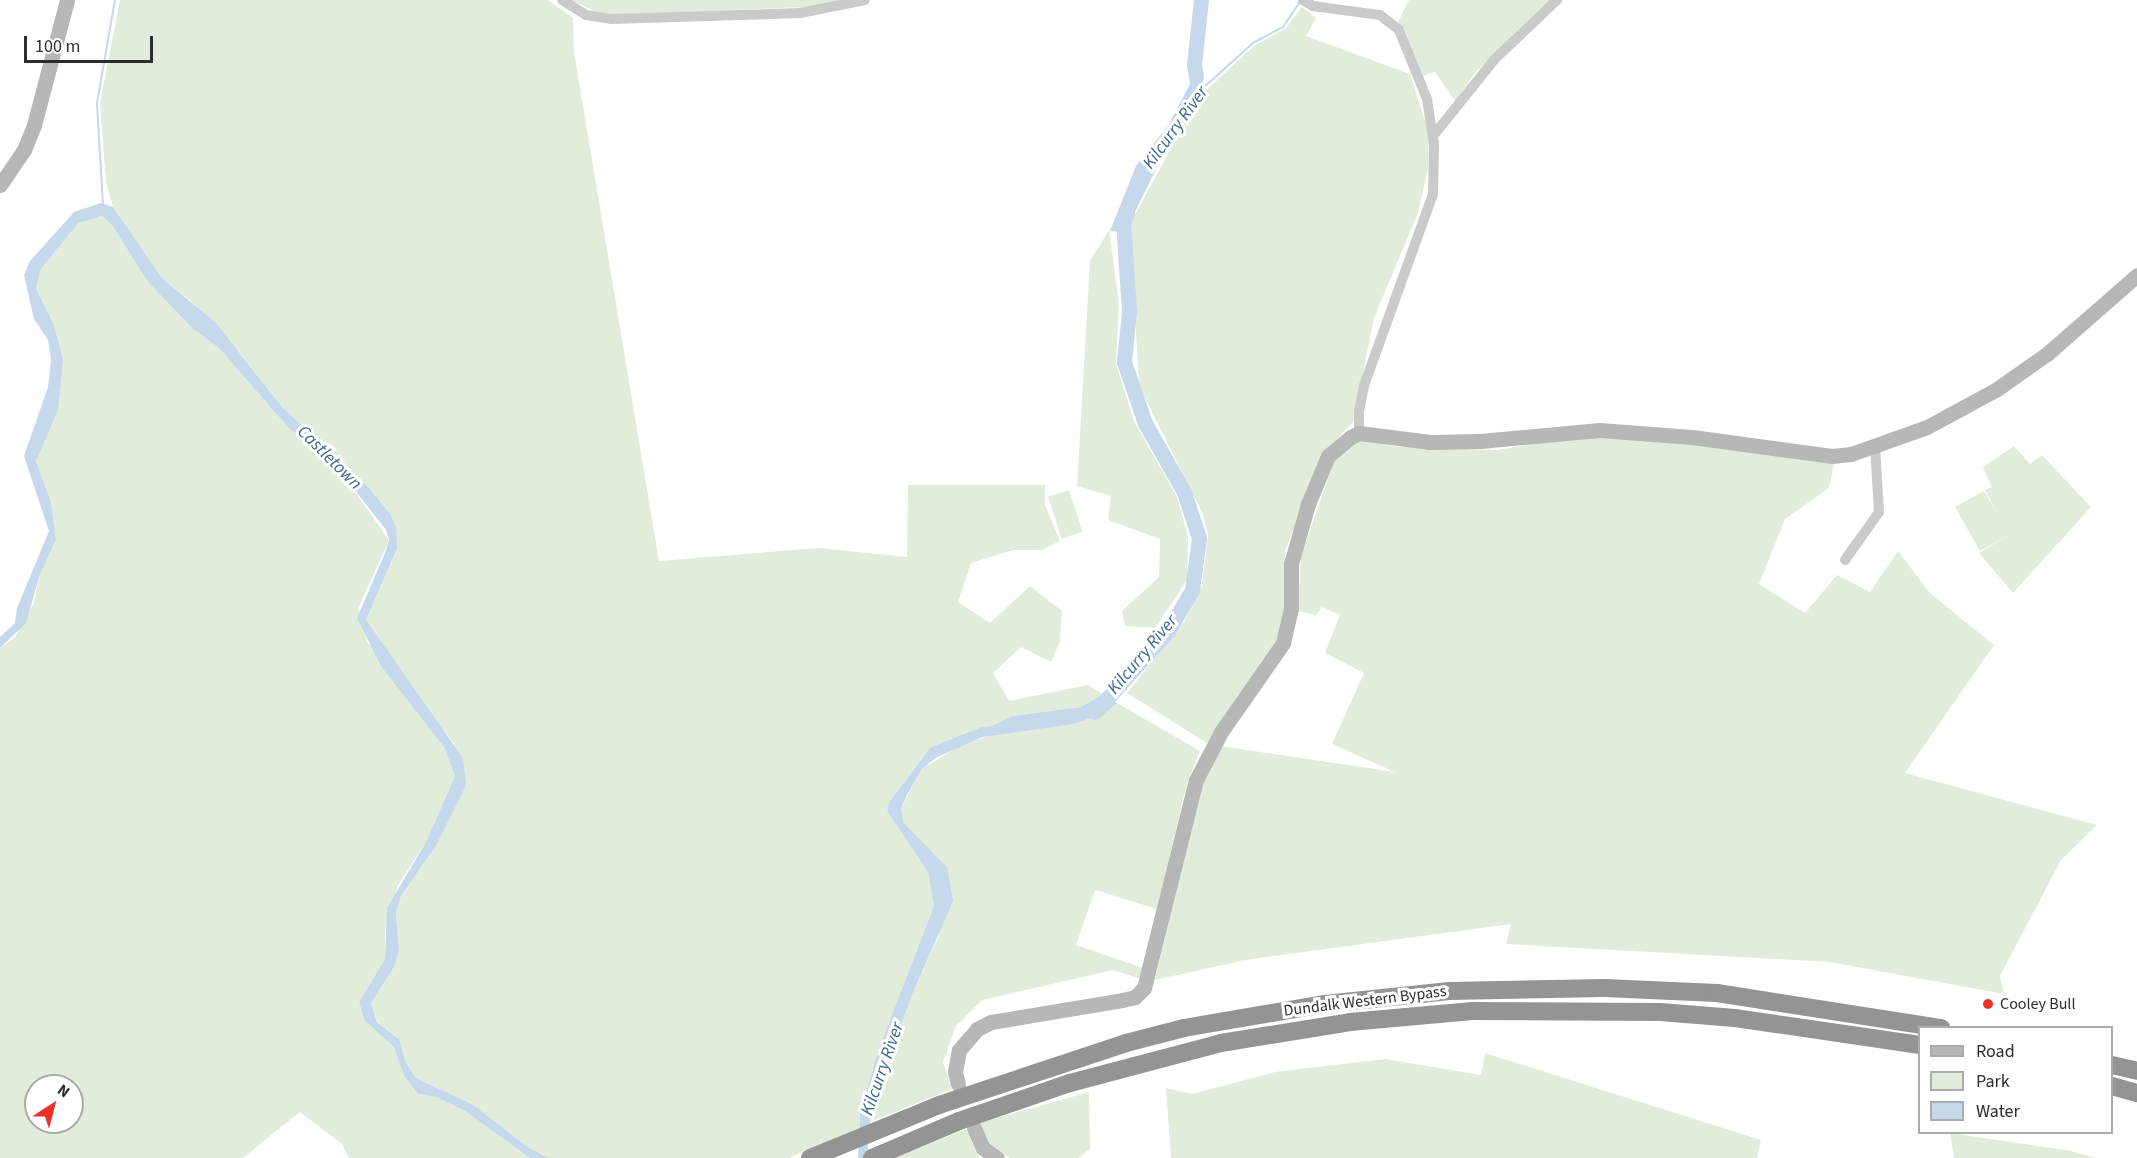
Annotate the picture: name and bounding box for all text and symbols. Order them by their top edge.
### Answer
scale bar [27,24,156,62]
text: 100 m [35,34,80,59]
water label: Kilcurry River [1139,82,1213,174]
water label: Castletown [292,421,366,495]
water label: Kilcurry River [1104,611,1182,699]
street label: Dundalk Western Bypass [1283,981,1447,1021]
place label: Cooley Bull [2000,994,2076,1014]
marker: Cooley Bull [1981,997,1995,1011]
water label: Kilcurry River [857,1020,909,1118]
legend [1918,1026,2113,1134]
text: Road [1976,1039,2015,1064]
text: Park [1976,1069,2010,1094]
north arrow [24,1074,84,1134]
text: N [53,1079,74,1103]
text: Water [1976,1099,2020,1124]

